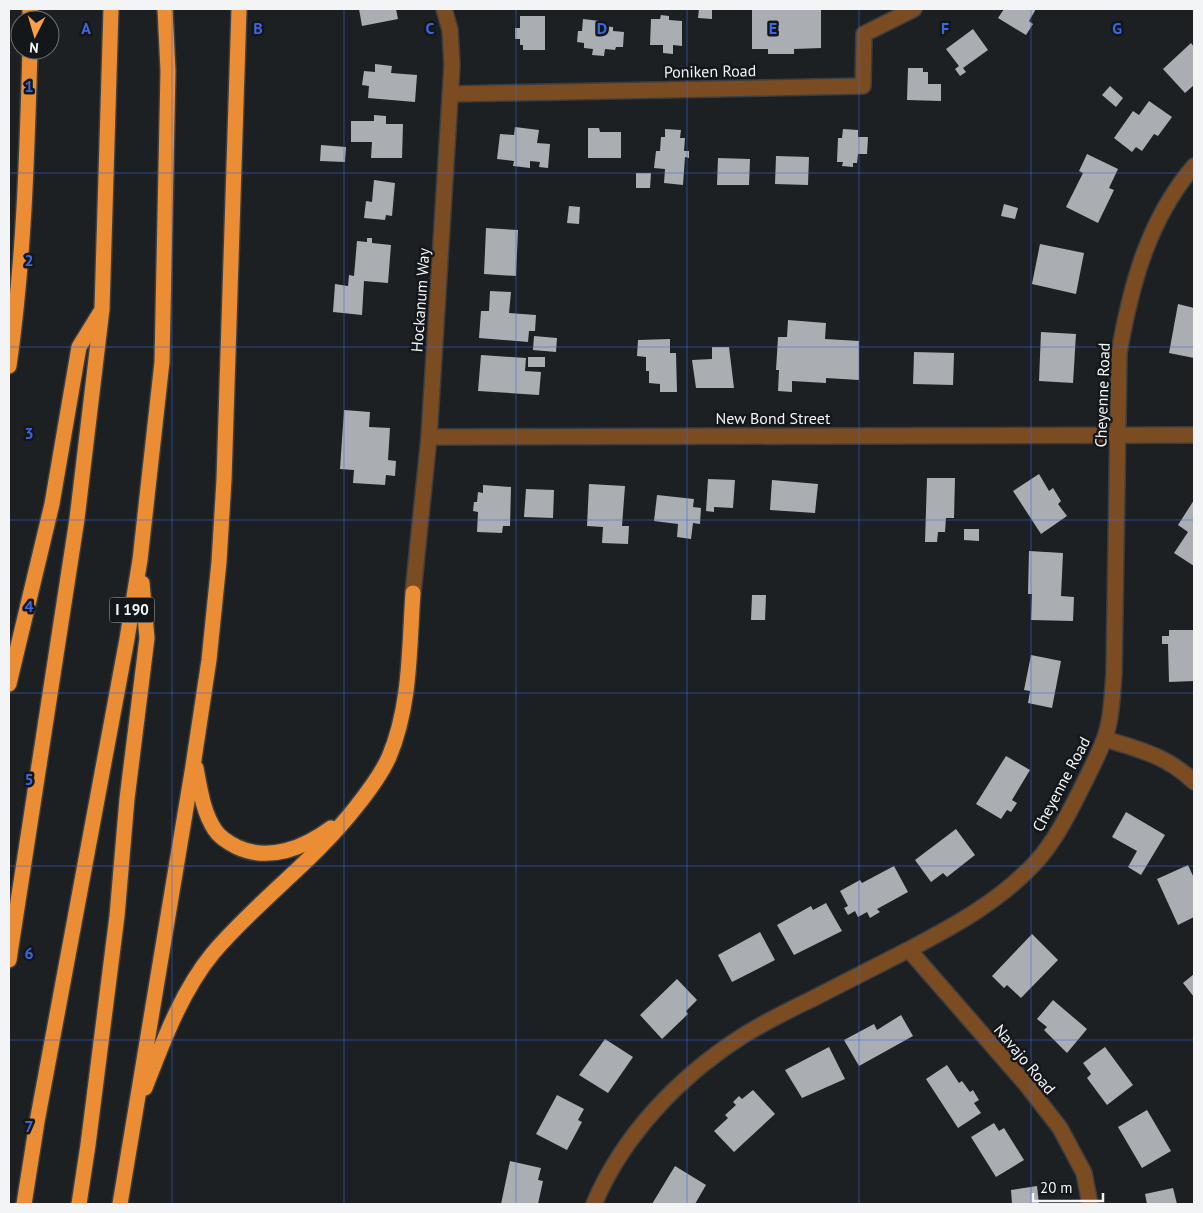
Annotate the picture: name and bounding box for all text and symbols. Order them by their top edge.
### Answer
north arrow [10,10,60,60]
text: A [81,18,91,38]
text: B [253,18,263,38]
text: C [426,18,435,38]
text: D [597,18,607,38]
text: E [769,18,777,38]
text: F [941,18,949,38]
text: G [1112,18,1122,38]
text: N [28,39,39,57]
street label: Poniken Road [664,60,756,82]
text: 1 [24,76,34,96]
street label: Hockanum Way [406,247,434,353]
text: 2 [24,250,34,270]
street label: Cheyenne Road [1090,342,1114,448]
street label: New Bond Street [716,408,831,428]
text: 3 [24,423,34,443]
text: 4 [24,596,34,616]
road number: I 190 [110,598,154,622]
street label: Cheyenne Road [1028,733,1094,835]
text: 5 [24,769,34,789]
text: 6 [24,943,34,963]
street label: Navajo Road [990,1020,1060,1098]
text: 7 [24,1116,34,1136]
scale bar [1033,1170,1103,1202]
text: 20 m [1040,1178,1073,1197]

